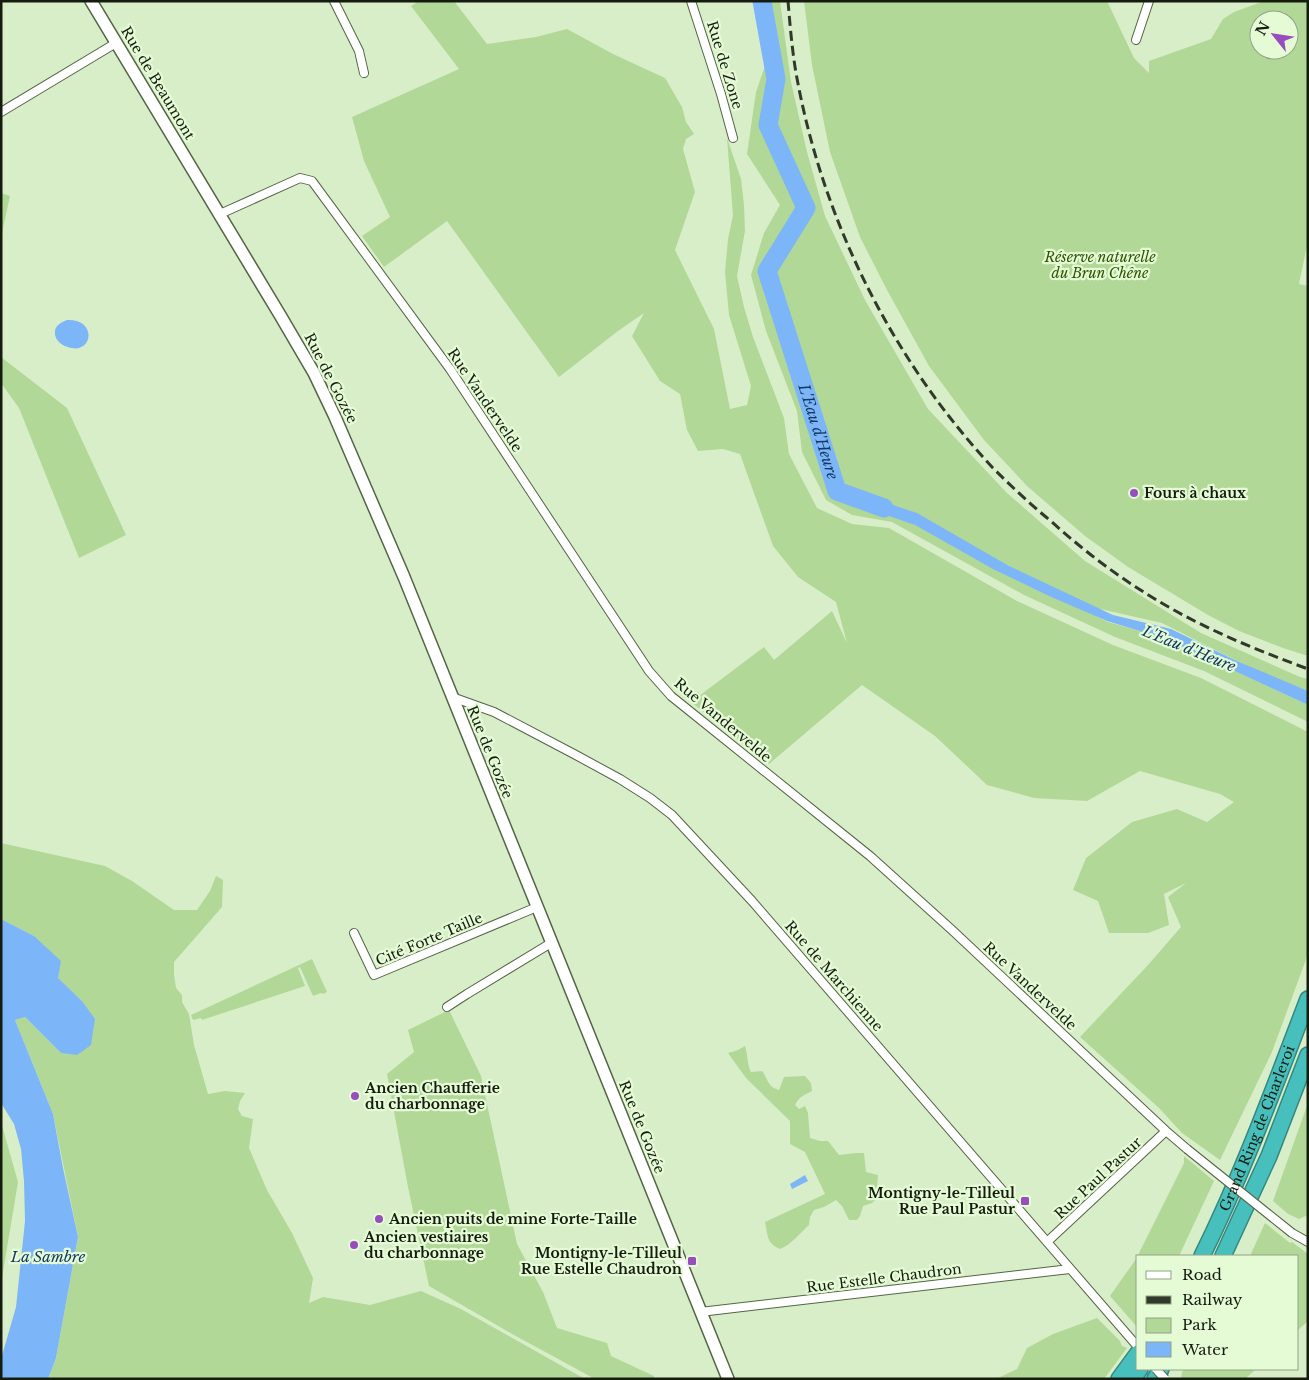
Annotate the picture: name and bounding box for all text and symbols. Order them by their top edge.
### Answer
north arrow [1249,10,1299,60]
text: N [1252,18,1274,39]
street label: Rue de Zone [703,19,747,111]
street label: Rue de Beaumont [117,23,199,144]
park label: Réserve naturelle du Brun Chêne [1043,248,1156,282]
street label: Rue de Gozée [300,330,362,426]
street label: Rue Vandervelde [444,345,526,455]
water label: L'Eau d'Heure [794,381,843,482]
place label: Fours à chaux [1144,484,1247,502]
marker: Fours à chaux [1128,487,1140,499]
water label: L'Eau d'Heure [1139,621,1239,676]
street label: Rue Vandervelde [671,674,775,766]
street label: Rue de Gozée [463,703,517,801]
street label: Cité Forte Taille [373,908,485,970]
street label: Rue de Marchienne [781,917,887,1035]
street label: Rue Vandervelde [979,938,1081,1034]
street label: Grand Ring de Charleroi [1215,1043,1299,1214]
street label: Rue de Gozée [615,1078,669,1176]
place label: Ancien Chaufferie du charbonnage [364,1079,500,1113]
marker: Ancien Chaufferie du charbonnage [349,1090,361,1102]
street label: Rue Paul Pastur [1051,1133,1146,1223]
place label: Montigny-le-Tilleul Rue Paul Pastur [868,1184,1015,1218]
marker: Montigny-le-Tilleul Rue Paul Pastur [1019,1195,1031,1207]
place label: Ancien puits de mine Forte-Taille [388,1210,637,1228]
marker: Ancien puits de mine Forte-Taille [373,1213,385,1225]
place label: Ancien vestiaires du charbonnage [363,1228,489,1262]
marker: Ancien vestiaires du charbonnage [348,1239,360,1251]
place label: Montigny-le-Tilleul Rue Estelle Chaudron [521,1244,682,1278]
water label: La Sambre [10,1247,86,1266]
marker: Montigny-le-Tilleul Rue Estelle Chaudron [686,1255,698,1267]
legend [1136,1255,1299,1370]
street label: Rue Estelle Chaudron [805,1260,963,1296]
text: Road [1182,1265,1222,1284]
text: Railway [1182,1290,1243,1309]
text: Park [1182,1315,1218,1334]
text: Water [1181,1340,1229,1359]

